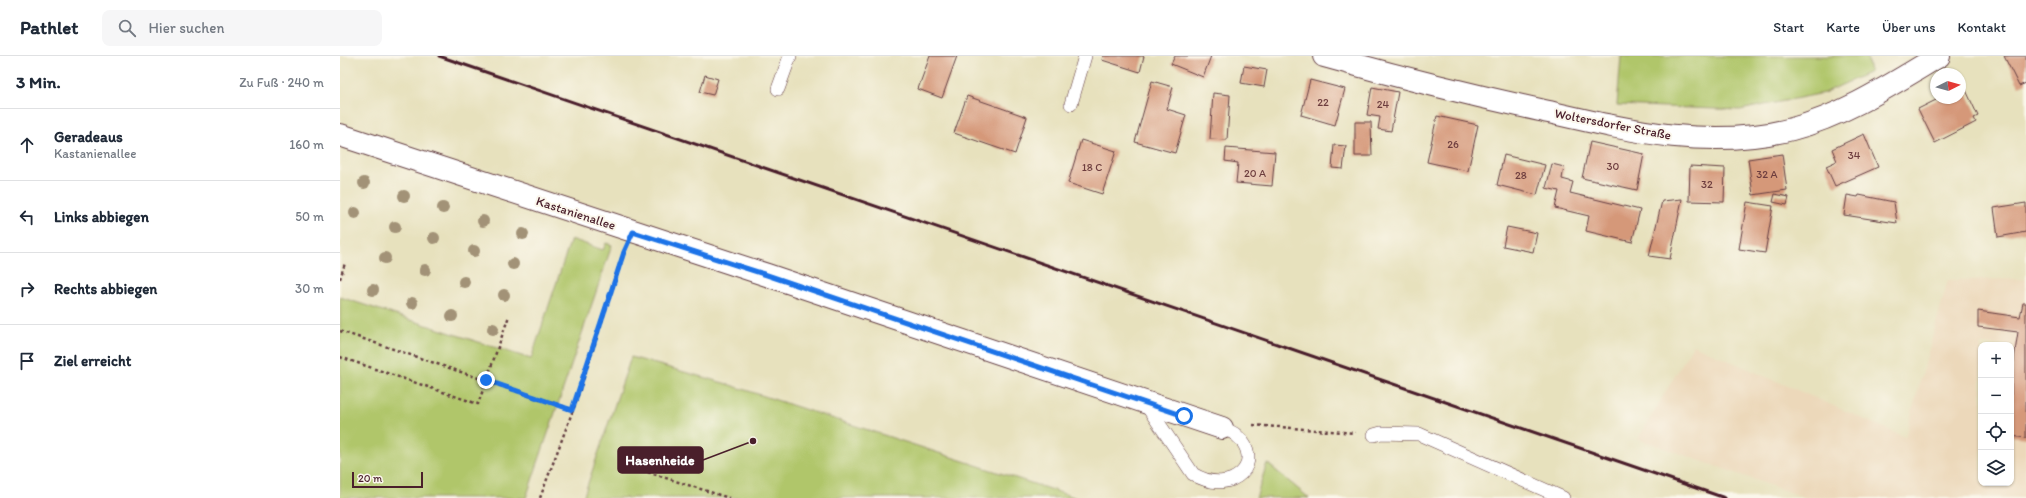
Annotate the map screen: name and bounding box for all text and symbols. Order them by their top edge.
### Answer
search box [102,10,382,46]
text: Pathlet [20,16,78,39]
icon: search [116,17,138,39]
text: Hier suchen [148,19,224,37]
text: Start [1773,19,1804,36]
text: Karte [1826,19,1860,36]
text: Über uns [1882,19,1935,36]
text: Kontakt [1957,19,2006,36]
north arrow [1930,68,1966,104]
text: 3 Min. [16,72,61,92]
text: Zu Fuß · 240 m [239,75,324,90]
house number: 22 [1317,96,1329,109]
house number: 24 [1377,98,1390,111]
street label: Woltersdorfer Straße [1553,105,1673,143]
text: Geradeaus [54,128,123,146]
icon: ahead [16,134,38,156]
text: 160 m [289,137,324,152]
house number: 26 [1447,138,1459,151]
text: Kastanienallee [54,146,137,161]
house number: 34 [1848,149,1861,162]
house number: 30 [1607,160,1620,173]
house number: 18 C [1082,161,1102,174]
house number: 20 A [1244,167,1266,180]
house number: 32 A [1756,168,1778,181]
house number: 28 [1515,169,1527,182]
house number: 32 [1701,178,1713,191]
street label: Kastanienallee [534,193,618,233]
icon: left [16,206,38,228]
text: Links abbiegen [54,208,149,226]
text: 50 m [295,209,324,224]
icon: right [16,278,38,300]
text: Rechts abbiegen [54,280,157,298]
text: 30 m [295,281,324,296]
map controls [1978,342,2014,486]
button: + [1978,342,2014,378]
icon: arrive [16,350,38,372]
text: Ziel erreicht [54,352,131,370]
route end [477,371,495,389]
button: − [1978,378,2014,414]
route start [1175,407,1193,425]
button: locate [1978,414,2014,450]
callout: Hasenheide [618,447,703,473]
button: layers [1978,450,2014,486]
text: Hasenheide [625,452,695,469]
scale bar [352,470,423,489]
text: 20 m [358,472,382,485]

